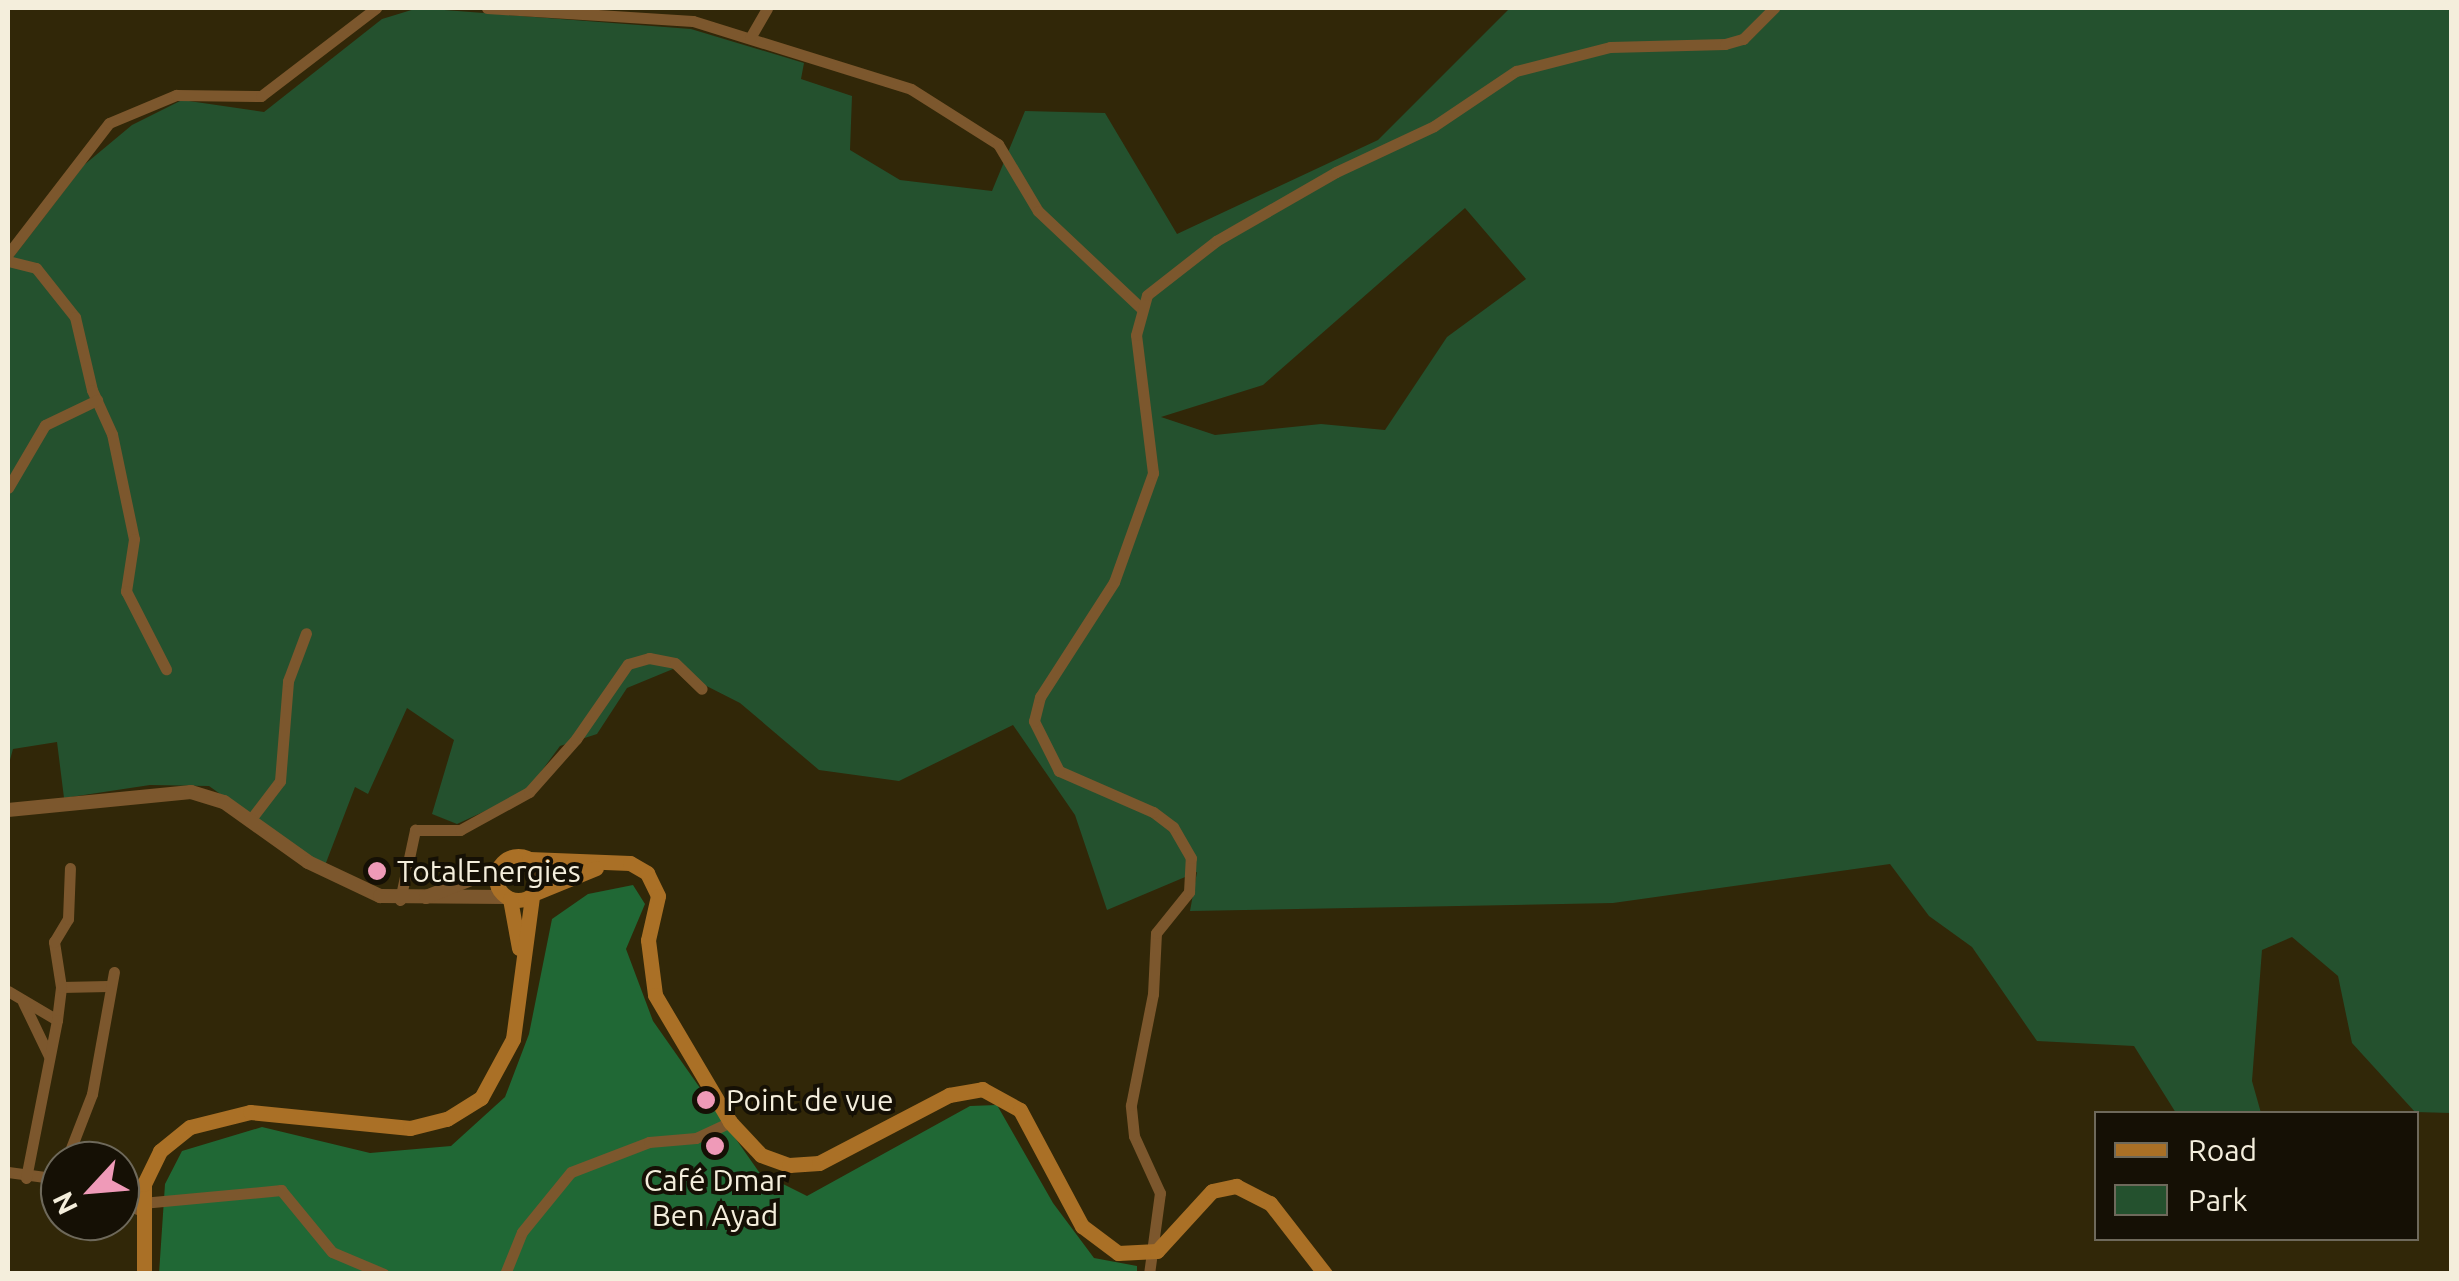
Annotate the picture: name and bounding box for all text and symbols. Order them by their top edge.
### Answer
place label: TotalEnergies [397,853,581,889]
marker: TotalEnergies [366,860,388,882]
place label: Point de vue [726,1082,894,1118]
marker: Point de vue [695,1089,717,1111]
legend [2094,1111,2419,1241]
text: Road [2188,1133,2257,1167]
marker: Café Dmar Ben Ayad [704,1135,726,1157]
north arrow [40,1141,140,1241]
place label: Café Dmar Ben Ayad [644,1162,786,1232]
text: Park [2188,1183,2248,1217]
text: N [46,1187,83,1220]

